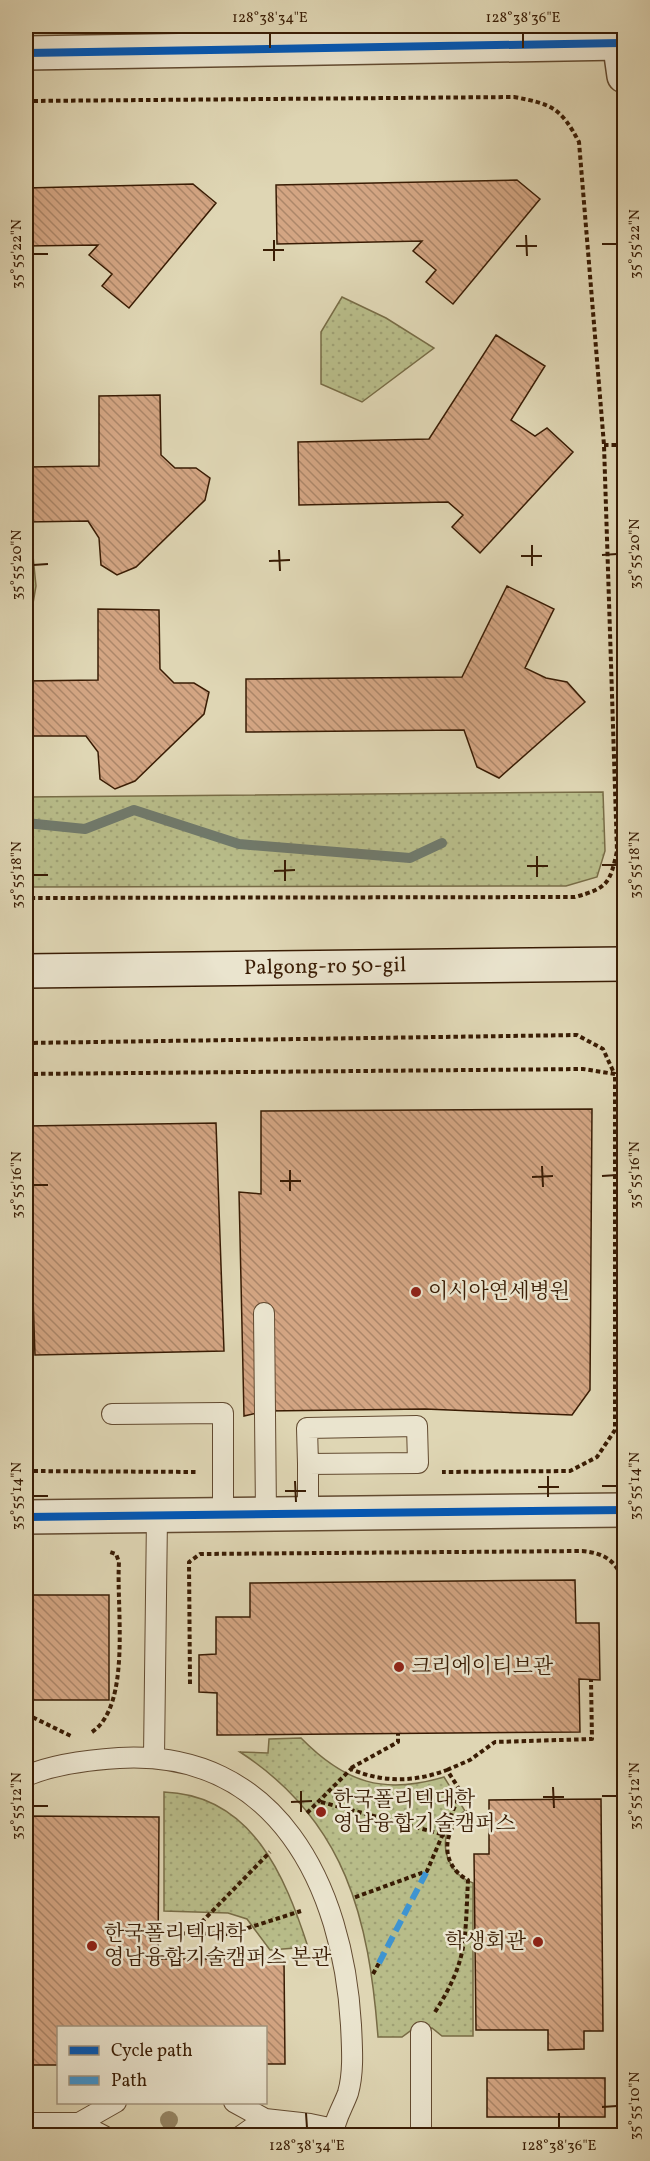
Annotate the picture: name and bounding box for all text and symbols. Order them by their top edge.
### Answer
text: 128°38'34"E [232,8,308,29]
text: 128°38'36"E [486,8,560,29]
text: 35°55'22"N [625,209,646,279]
text: 35°55'22"N [7,219,28,289]
text: 35°55'20"N [625,519,646,589]
text: 35°55'20"N [7,530,28,600]
text: 35°55'18"N [625,831,646,899]
text: 35°55'18"N [7,841,28,909]
street label: Palgong-ro 50-gil [244,951,406,983]
text: 35°55'16"N [625,1141,646,1209]
text: 35°55'16"N [7,1151,28,1219]
place label: 이시아연세병원 [428,1278,570,1307]
marker: 이시아연세병원 [409,1285,423,1299]
text: 35°55'14"N [625,1452,646,1520]
text: 35°55'14"N [7,1462,28,1530]
place label: 크리에이티브관 [411,1653,554,1682]
marker: 크리에이티브관 [392,1660,406,1674]
text: 35°55'12"N [625,1762,646,1830]
text: 35°55'12"N [7,1772,28,1840]
place label: 한국폴리텍대학 영남융합기술캠퍼스 [333,1786,516,1839]
marker: 한국폴리텍대학 영남융합기술캠퍼스 [314,1805,328,1819]
place label: 한국폴리텍대학 영남융합기술캠퍼스 본관 [104,1920,332,1973]
place label: 학생회관 [445,1928,527,1957]
marker: 학생회관 [531,1935,545,1949]
marker: 한국폴리텍대학 영남융합기술캠퍼스 본관 [85,1939,99,1953]
legend [57,2026,267,2104]
text: Cycle path [111,2039,193,2064]
text: Path [111,2069,147,2094]
text: 35°55'10"N [625,2072,646,2140]
text: 128°38'34"E [269,2136,345,2157]
text: 128°38'36"E [522,2136,596,2157]

